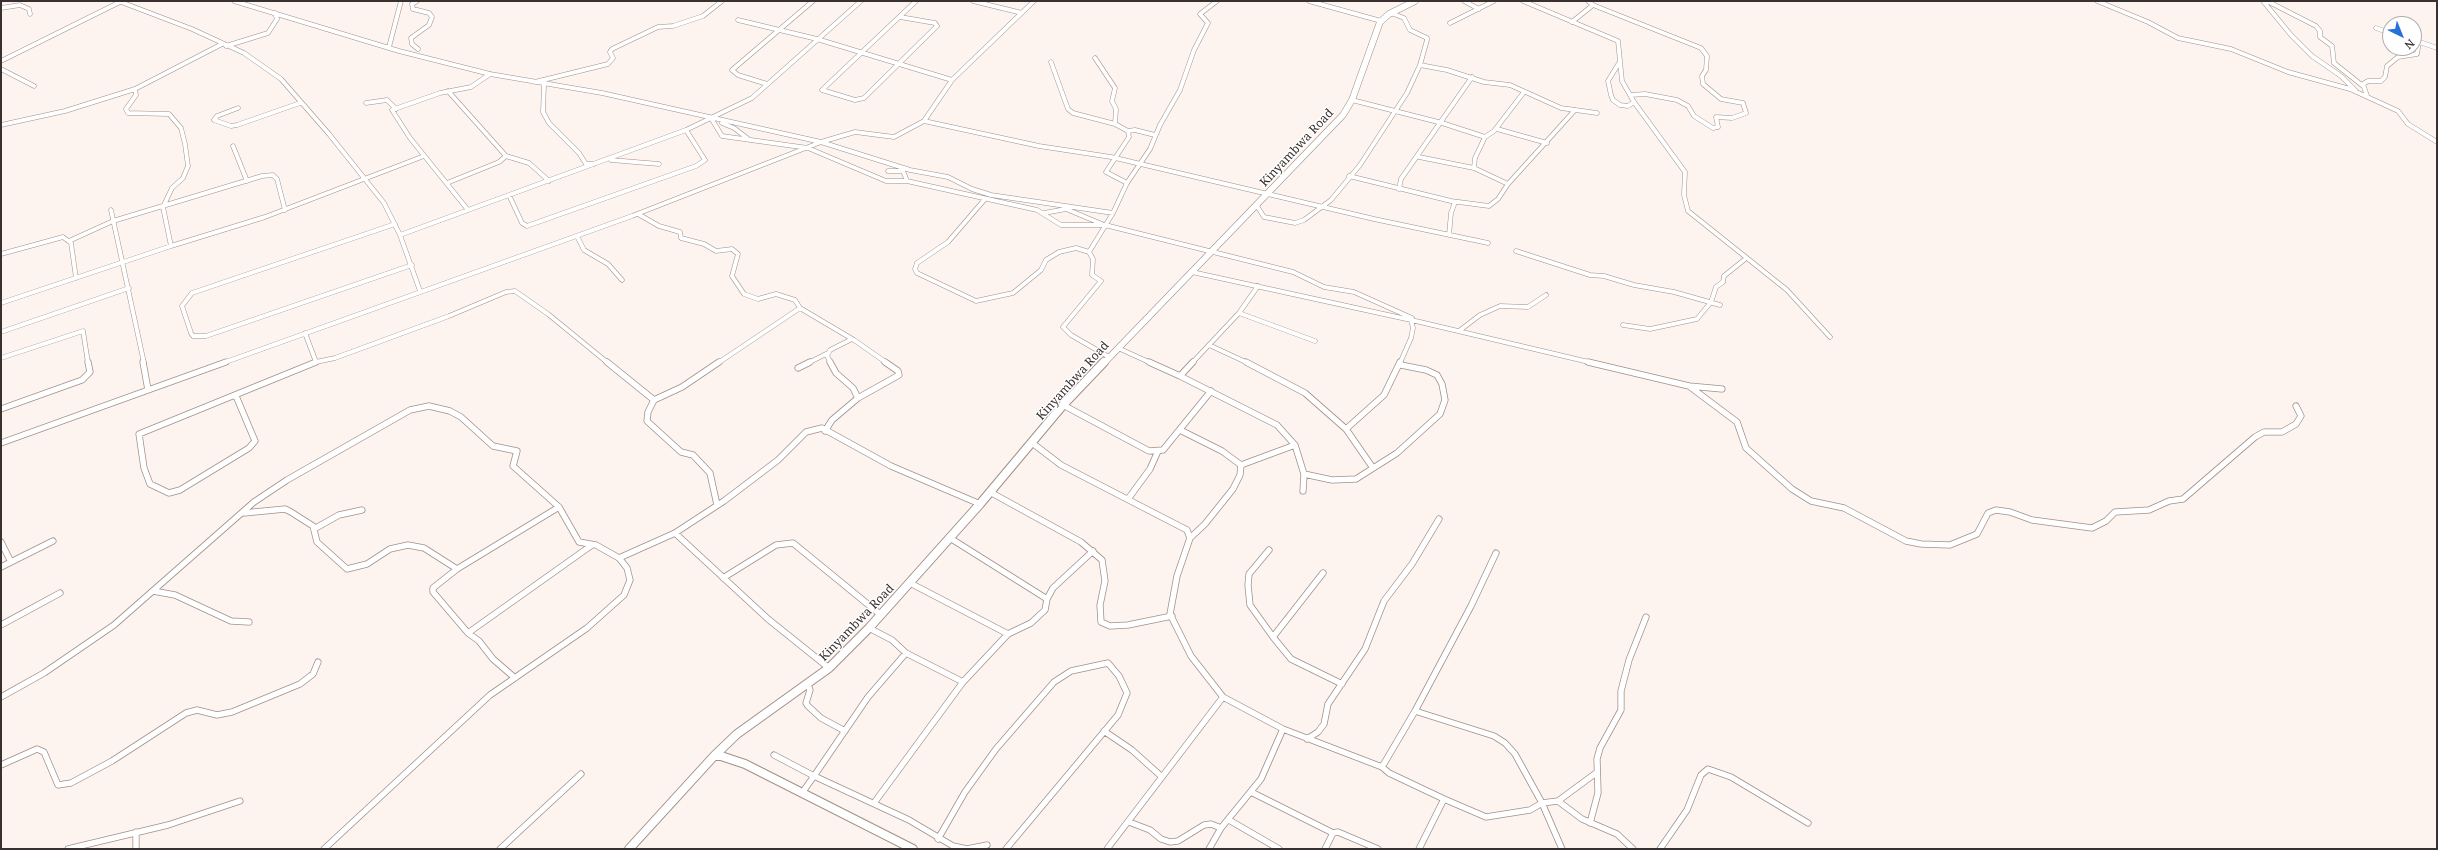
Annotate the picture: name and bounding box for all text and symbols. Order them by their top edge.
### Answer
north arrow [2382,16,2422,56]
text: N [2402,36,2418,53]
street label: Kinyambwa Road [1257,106,1337,190]
street label: Kinyambwa Road [1034,339,1112,423]
street label: Kinyambwa Road [817,582,897,664]

